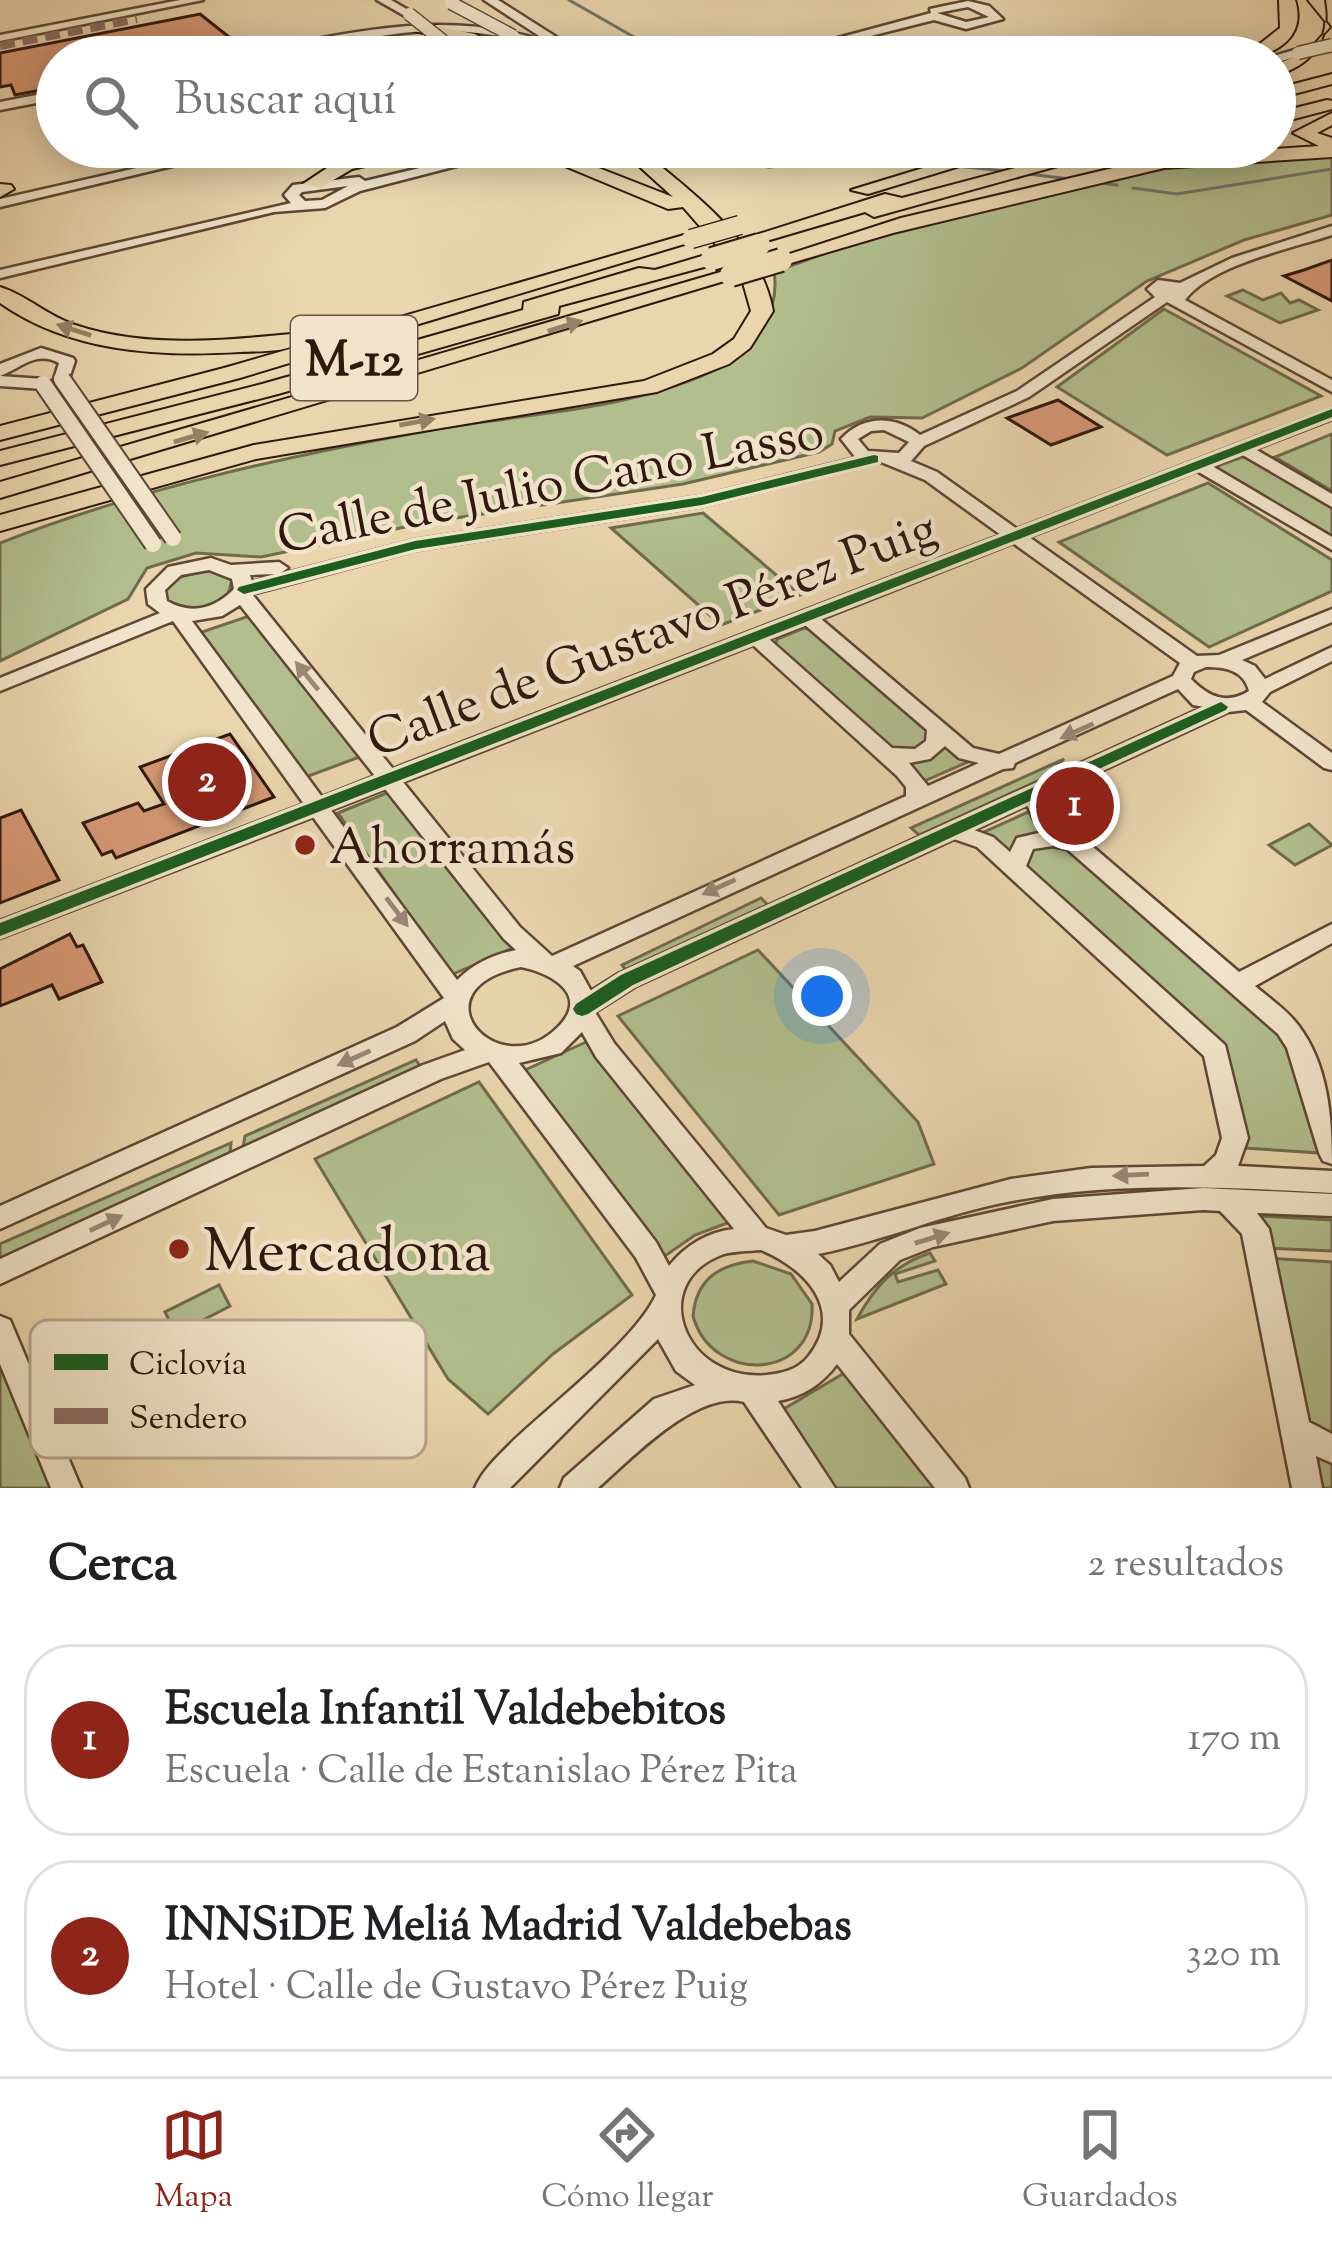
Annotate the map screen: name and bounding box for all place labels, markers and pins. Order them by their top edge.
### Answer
pin: 2 [168,737,246,827]
pin: 1 [1036,761,1114,851]
place label: Ahorramás [329,814,575,887]
marker: Ahorramás [292,832,318,858]
place label: Mercadona [203,1212,491,1299]
marker: Mercadona [166,1236,192,1262]

